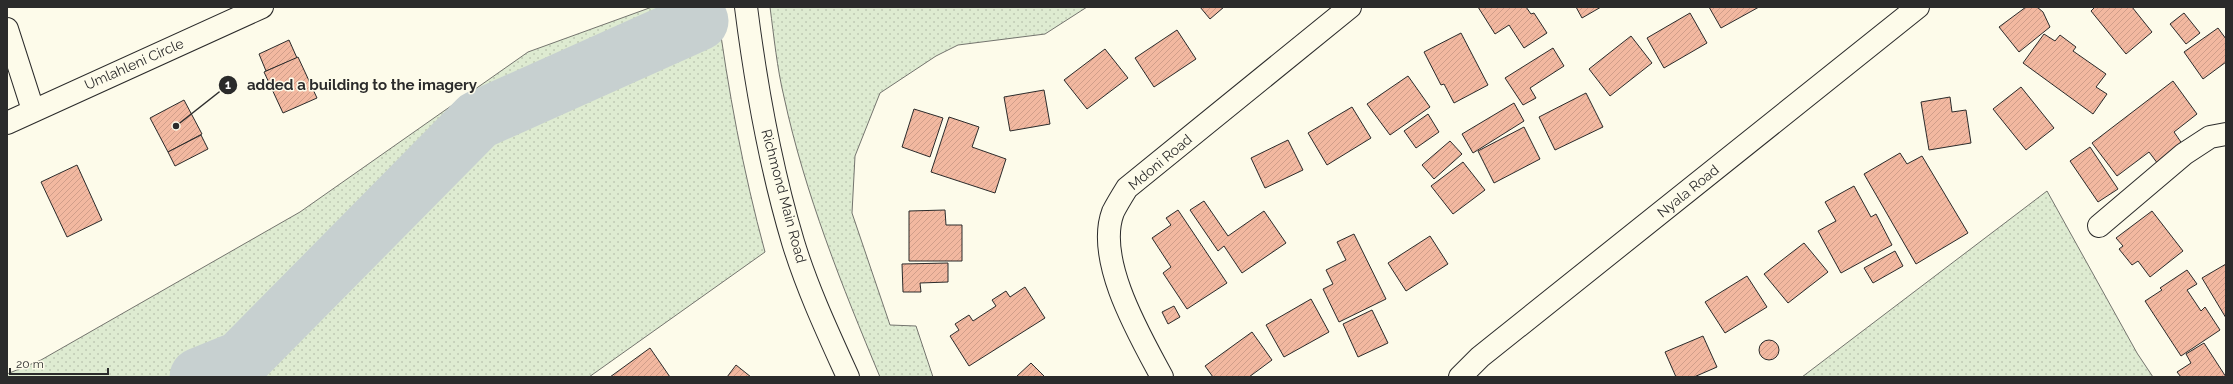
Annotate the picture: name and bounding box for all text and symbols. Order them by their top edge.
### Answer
street label: Umlahleni Circle [82,35,186,93]
callout: added a building to the imagery [218,71,485,98]
text: added a building to the imagery [247,76,478,94]
text: 1 [225,78,231,92]
street label: Richmond Main Road [758,127,810,265]
street label: Mdoni Road [1125,131,1195,193]
street label: Nyala Road [1654,161,1722,221]
scale bar [10,350,108,376]
text: 20 m [16,357,44,371]

